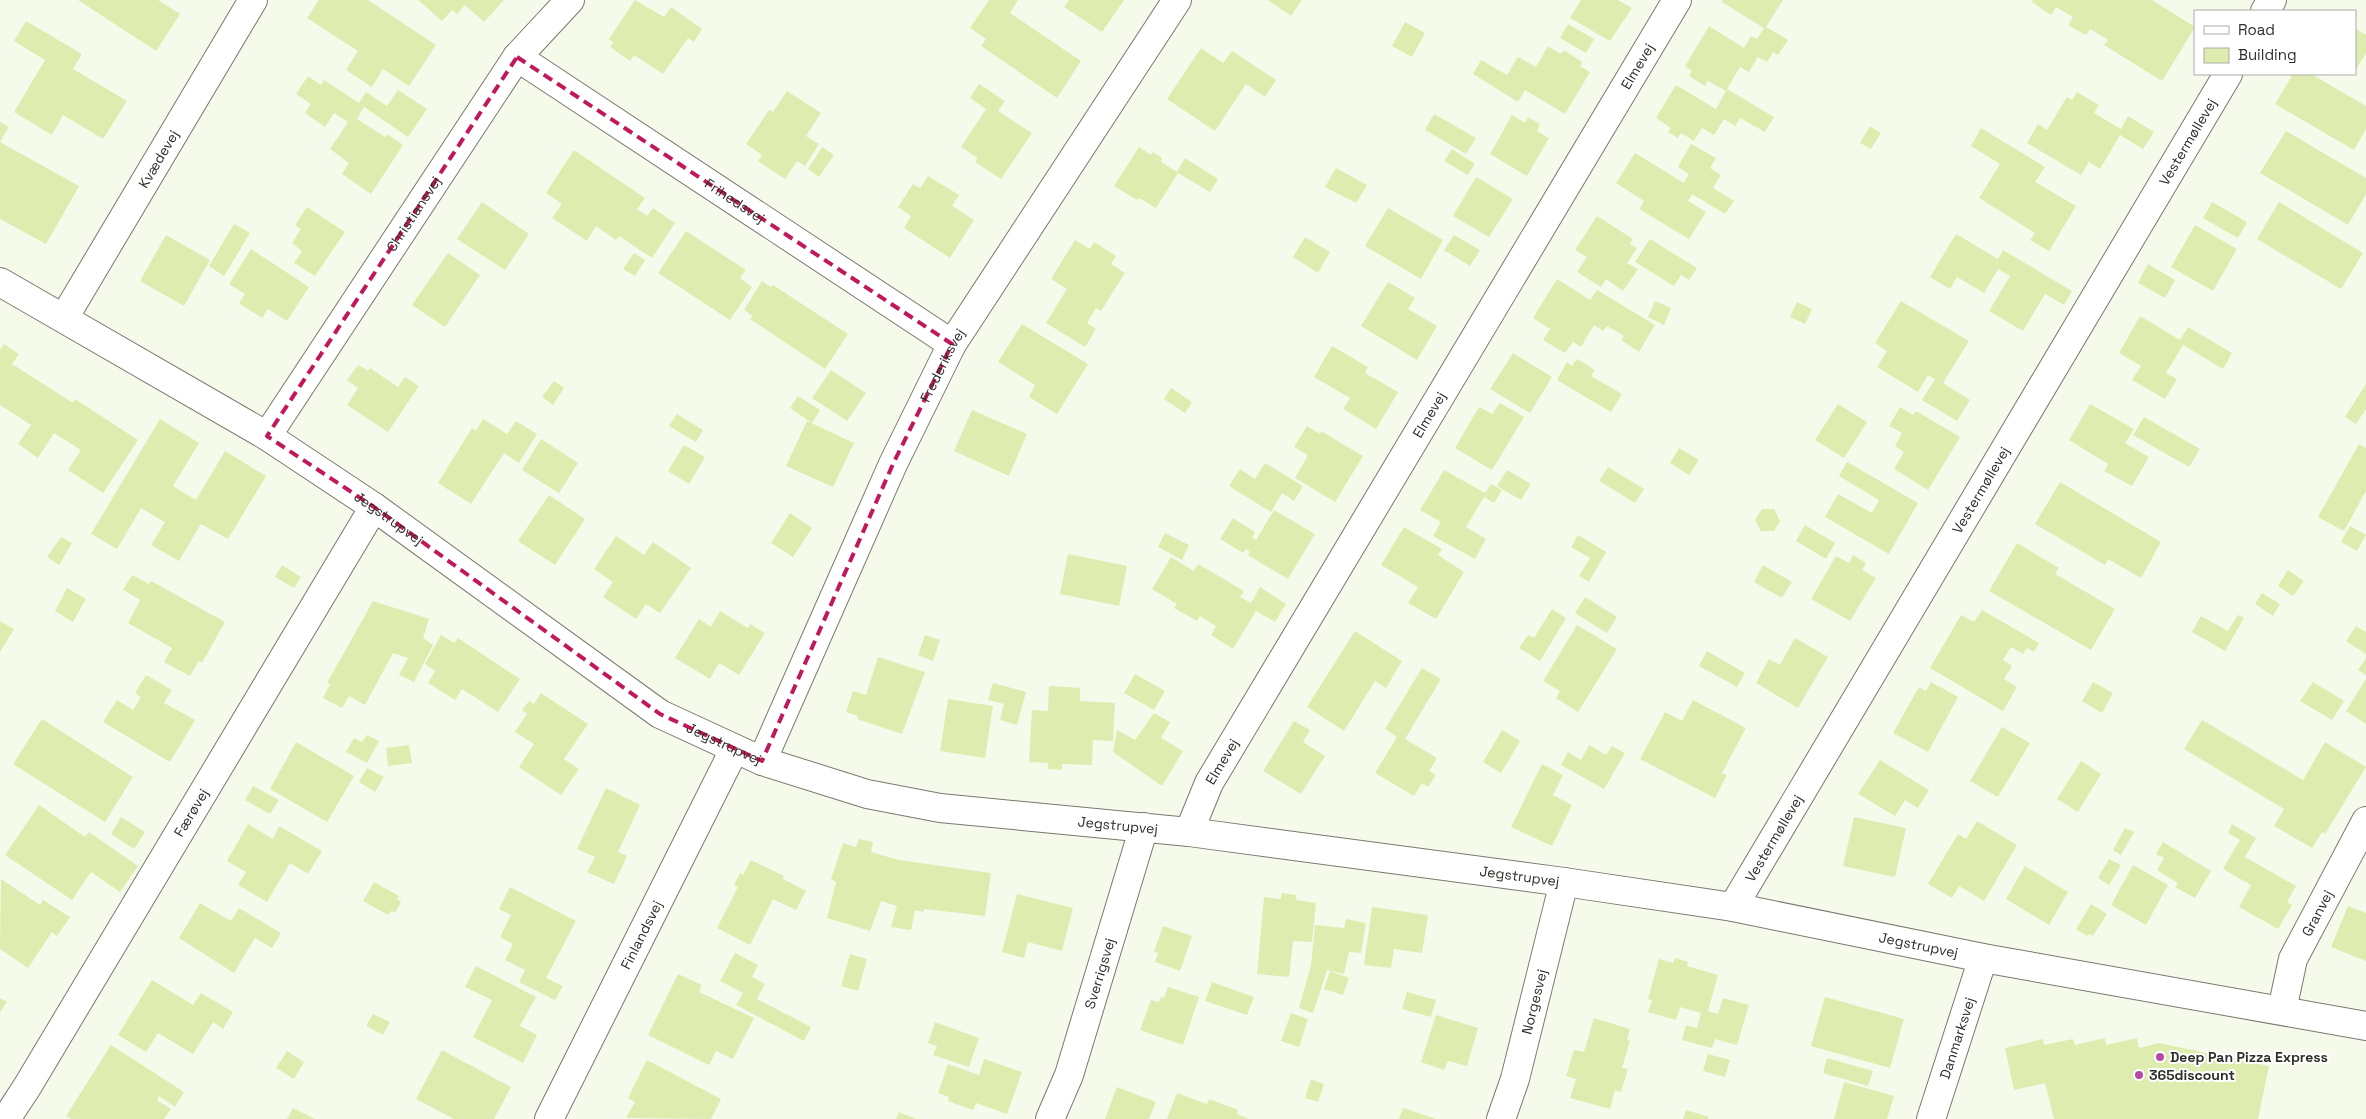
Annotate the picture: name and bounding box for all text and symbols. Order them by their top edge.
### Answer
legend [2194,10,2356,75]
text: Road [2238,20,2275,39]
street label: Elmevej [1617,40,1658,92]
text: Building [2238,45,2297,64]
street label: Vestermøllevej [2155,95,2220,189]
street label: Kvædevej [134,127,183,191]
street label: Christiansvej [382,173,445,255]
street label: Frihedsvej [701,174,768,227]
street label: Frederiksvej [916,325,969,405]
street label: Elmevej [1408,388,1450,441]
street label: Vestermøllevej [1948,443,2014,537]
street label: Jegstrupvej [351,487,427,549]
street label: Jegstrupvej [684,718,764,768]
street label: Elmevej [1201,735,1243,788]
street label: Færøvej [170,785,212,840]
street label: Vestermøllevej [1741,791,1807,885]
street label: Jegstrupvej [1077,812,1159,838]
street label: Jegstrupvej [1478,862,1561,890]
street label: Granvej [2298,887,2337,939]
street label: Finlandsvej [617,897,666,972]
street label: Jegstrupvej [1877,928,1960,962]
street label: Sverrigsvej [1080,936,1119,1011]
street label: Norgesvej [1517,967,1551,1036]
street label: Danmarksvej [1936,995,1979,1081]
place label: Deep Pan Pizza Express [2170,1048,2328,1066]
marker: Deep Pan Pizza Express [2154,1051,2166,1063]
place label: 365discount [2149,1066,2235,1084]
marker: 365discount [2133,1069,2145,1081]

